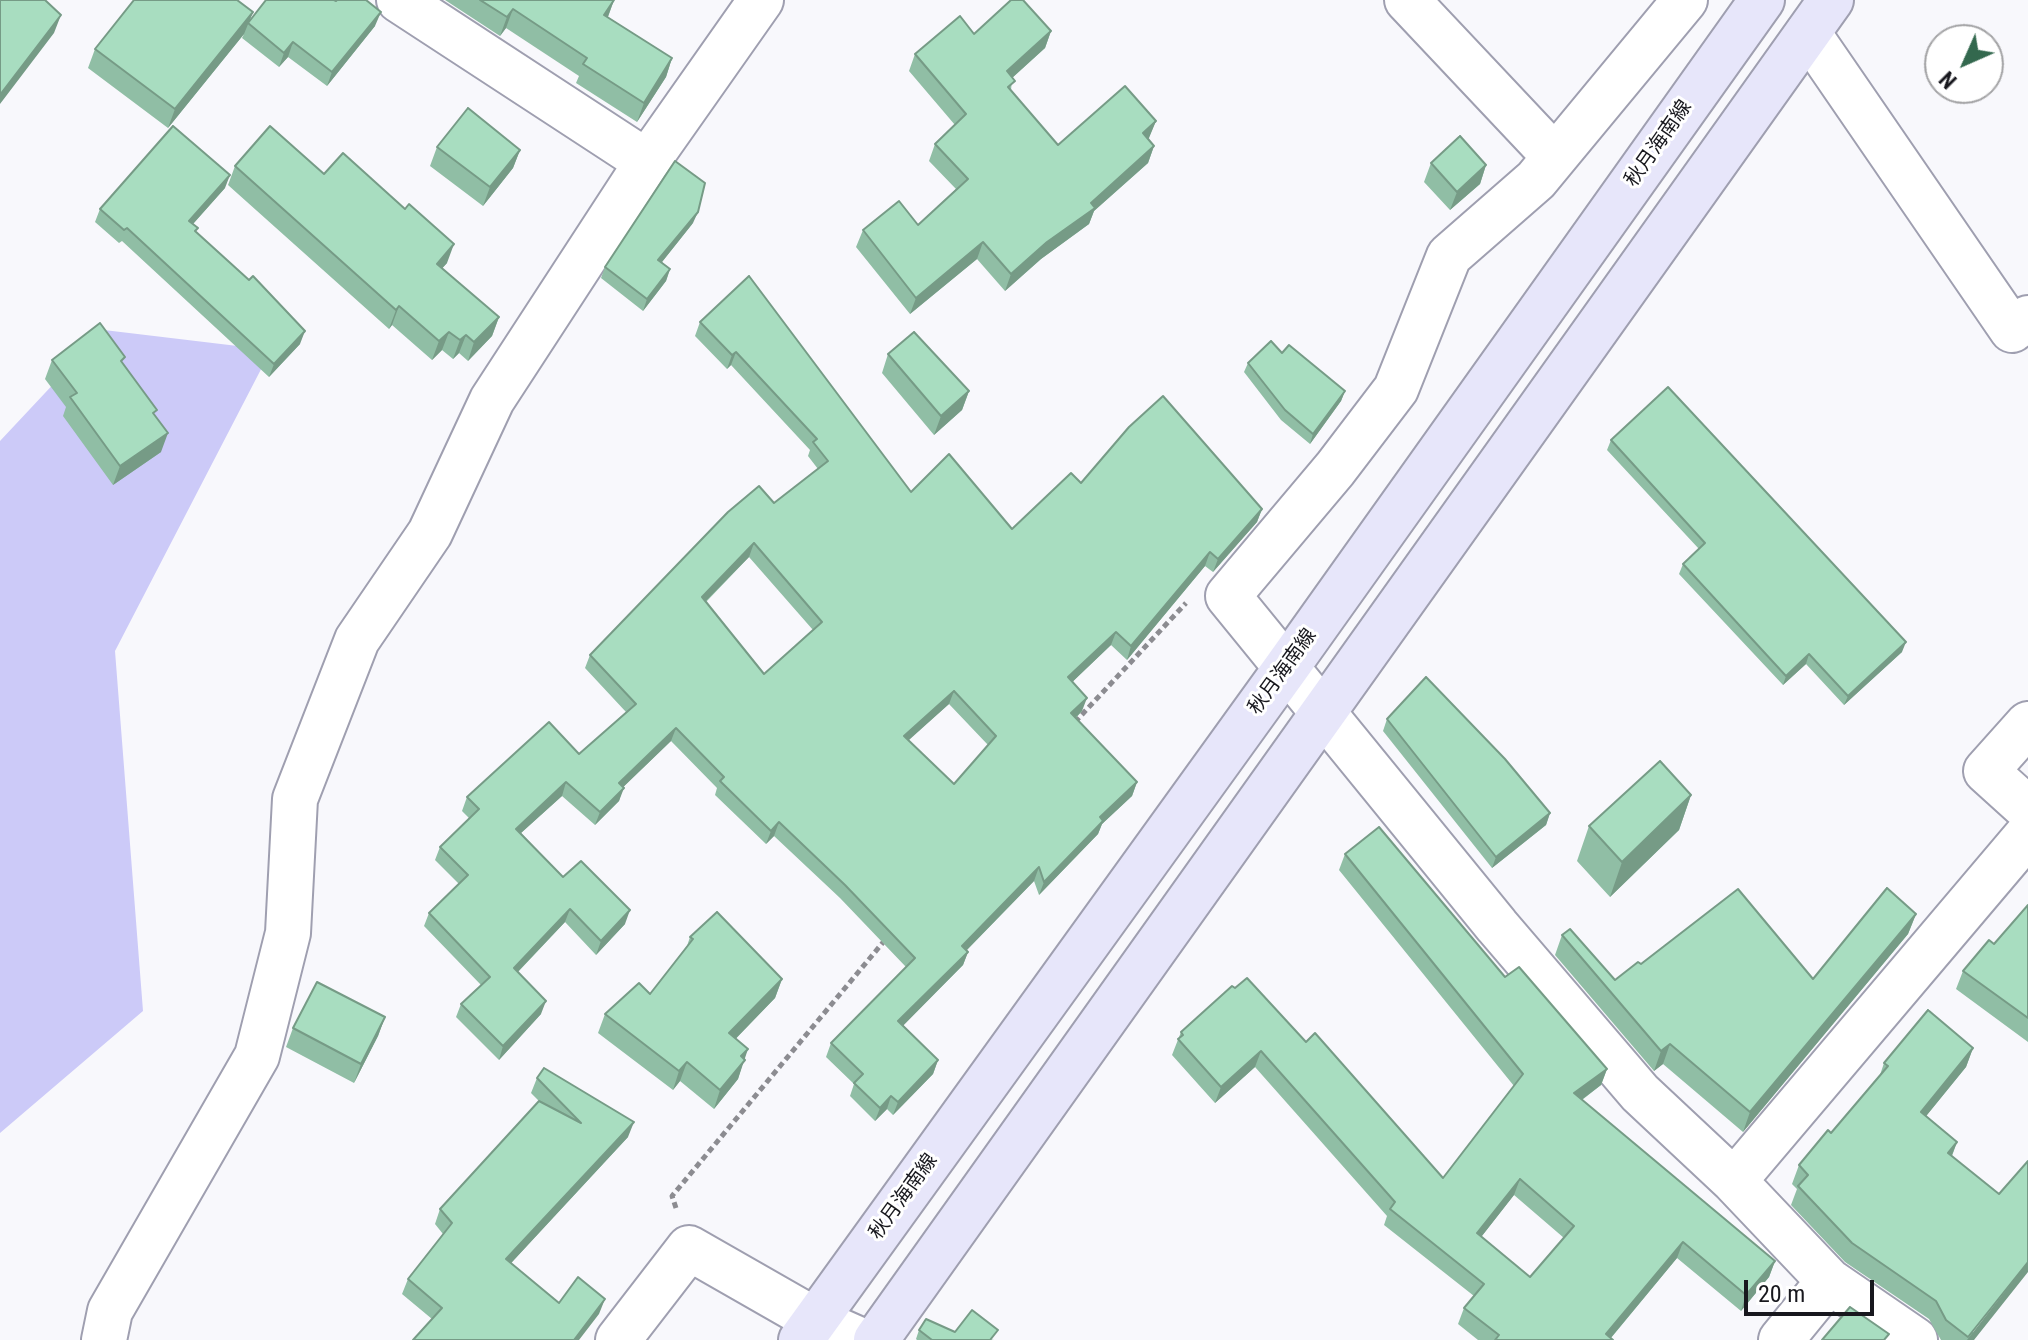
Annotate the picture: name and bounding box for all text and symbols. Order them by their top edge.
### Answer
north arrow [1924,24,2004,104]
text: N [1934,66,1962,94]
street label: 秋月海南線 [1620,96,1698,192]
street label: 秋月海南線 [1244,624,1322,720]
street label: 秋月海南線 [865,1149,943,1245]
scale bar [1748,1264,1878,1314]
text: 20 m [1758,1280,1805,1308]

